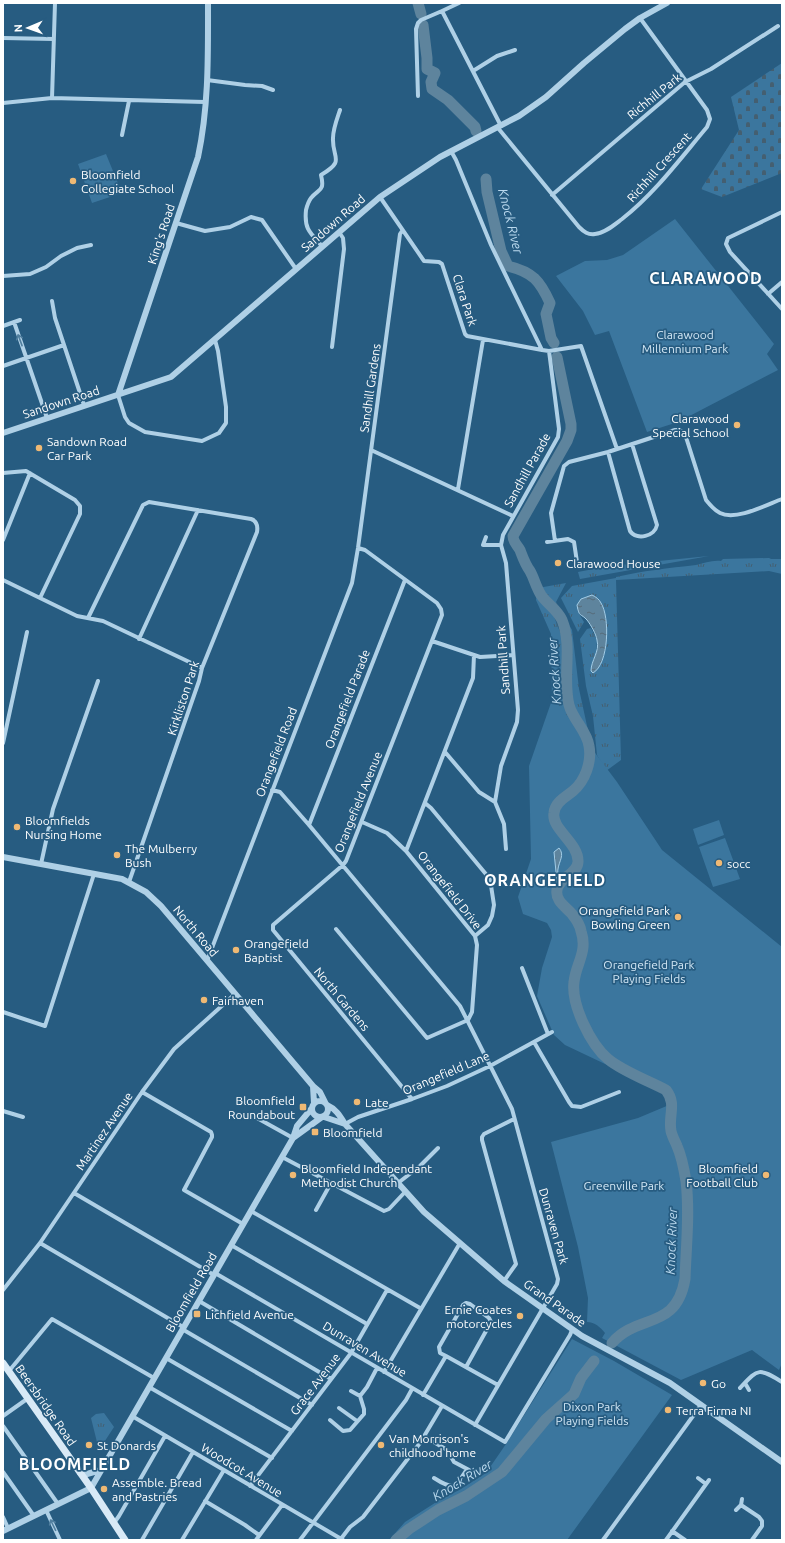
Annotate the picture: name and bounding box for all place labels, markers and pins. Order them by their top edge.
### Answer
place label: Bloomfield Collegiate School [81,168,174,195]
marker: Bloomfield Collegiate School [68,176,78,186]
place label: Clarawood Special School [653,412,729,439]
marker: Clarawood Special School [732,420,742,430]
place label: Sandown Road Car Park [47,435,127,462]
marker: Sandown Road Car Park [34,443,44,453]
place label: Clarawood House [566,557,661,570]
marker: Clarawood House [553,558,563,568]
place label: Bloomfields Nursing Home [25,814,102,841]
marker: Bloomfields Nursing Home [12,822,22,832]
place label: The Mulberry Bush [125,842,197,869]
marker: The Mulberry Bush [112,850,122,860]
place label: socc [727,857,751,870]
marker: socc [714,858,724,868]
place label: Orangefield Park Bowling Green [579,904,670,931]
marker: Orangefield Park Bowling Green [673,912,683,922]
place label: Orangefield Baptist [244,937,309,964]
marker: Orangefield Baptist [231,945,241,955]
place label: Fairhaven [212,994,264,1007]
marker: Fairhaven [199,995,209,1005]
place label: Bloomfield Roundabout [228,1094,295,1121]
place label: Late [365,1096,389,1109]
marker: Late [352,1097,362,1107]
marker: Bloomfield Roundabout [298,1102,308,1112]
place label: Bloomfield [323,1126,382,1139]
marker: Bloomfield [310,1127,320,1137]
place label: Bloomfield Independant Methodist Church [301,1162,432,1189]
place label: Bloomfield Football Club [686,1162,758,1189]
marker: Bloomfield Independant Methodist Church [288,1170,298,1180]
marker: Bloomfield Football Club [761,1170,771,1180]
place label: Ernie Coates motorcycles [445,1303,512,1330]
place label: Lichfield Avenue [205,1308,294,1321]
marker: Lichfield Avenue [192,1309,202,1319]
marker: Ernie Coates motorcycles [515,1311,525,1321]
place label: Go [711,1377,726,1390]
marker: Go [698,1378,708,1388]
place label: Terra Firma NI [676,1404,751,1417]
marker: Terra Firma NI [663,1405,673,1415]
place label: Van Morrison's childhood home [389,1432,476,1459]
place label: St Donards [97,1439,156,1452]
marker: St Donards [84,1440,94,1450]
marker: Van Morrison's childhood home [376,1440,386,1450]
place label: Assemble. Bread and Pastries [112,1476,202,1503]
marker: Assemble. Bread and Pastries [99,1484,109,1494]

